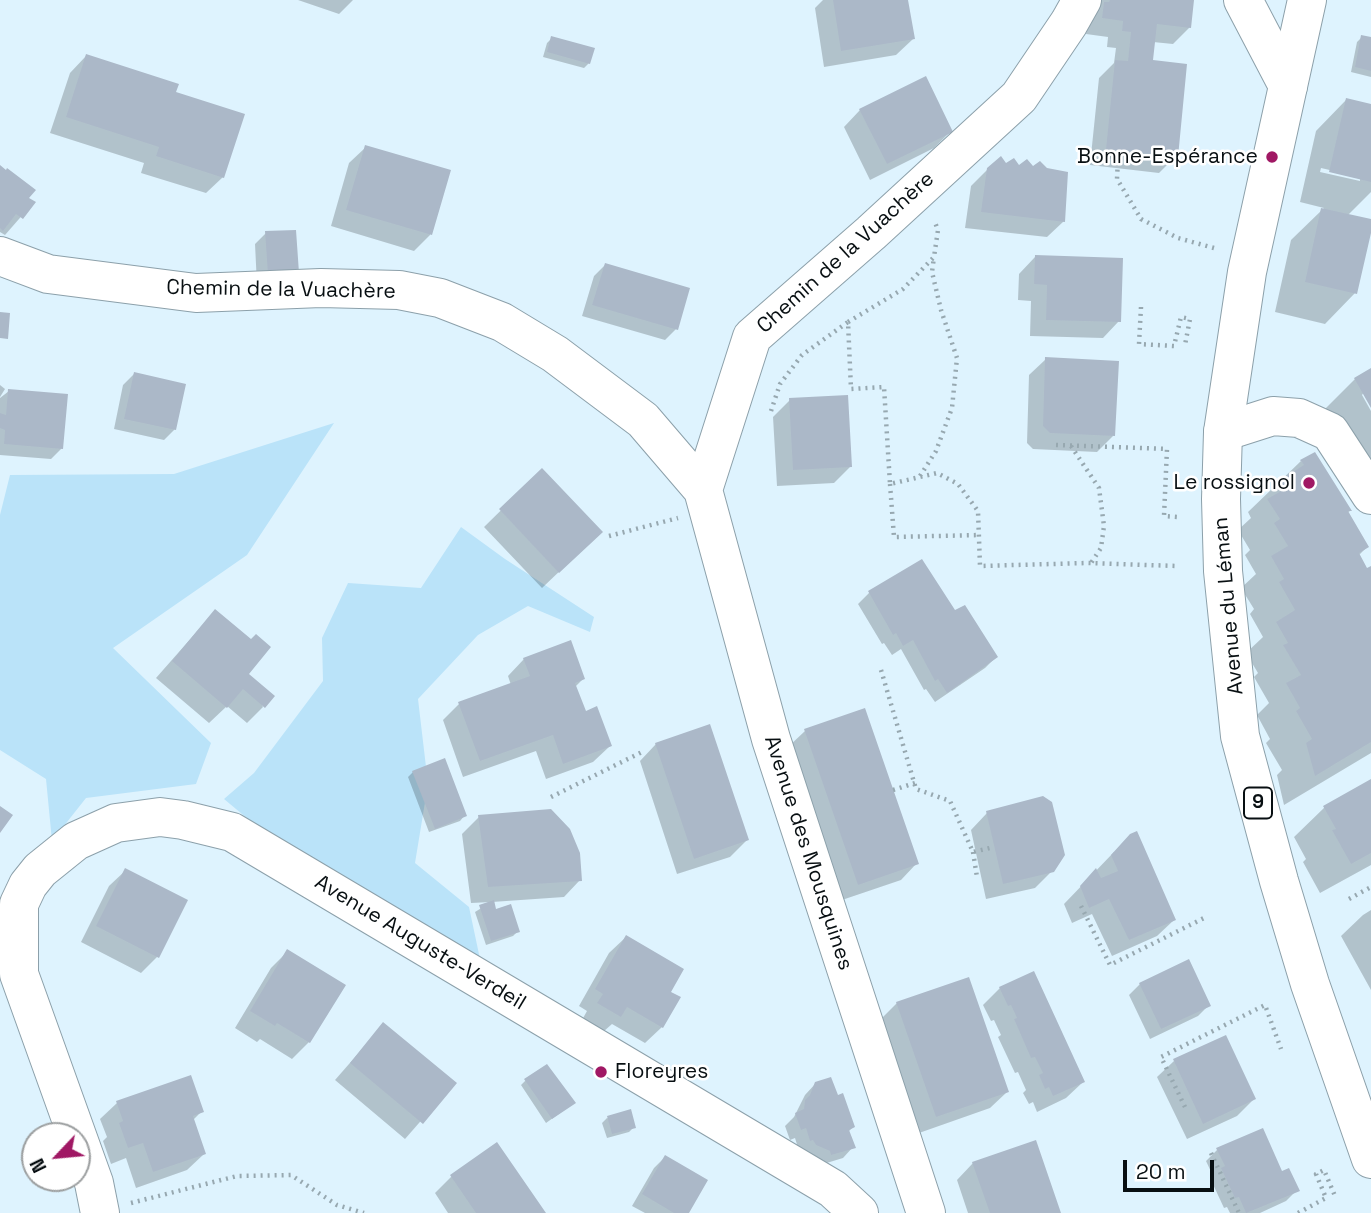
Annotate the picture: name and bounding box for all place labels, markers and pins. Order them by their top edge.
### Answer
place label: Bonne-Espérance [1077,144,1258,170]
marker: Bonne-Espérance [1264,149,1280,165]
place label: Le rossignol [1174,470,1295,496]
marker: Le rossignol [1301,475,1317,491]
place label: Floreyres [615,1059,708,1085]
marker: Floreyres [593,1064,609,1080]

